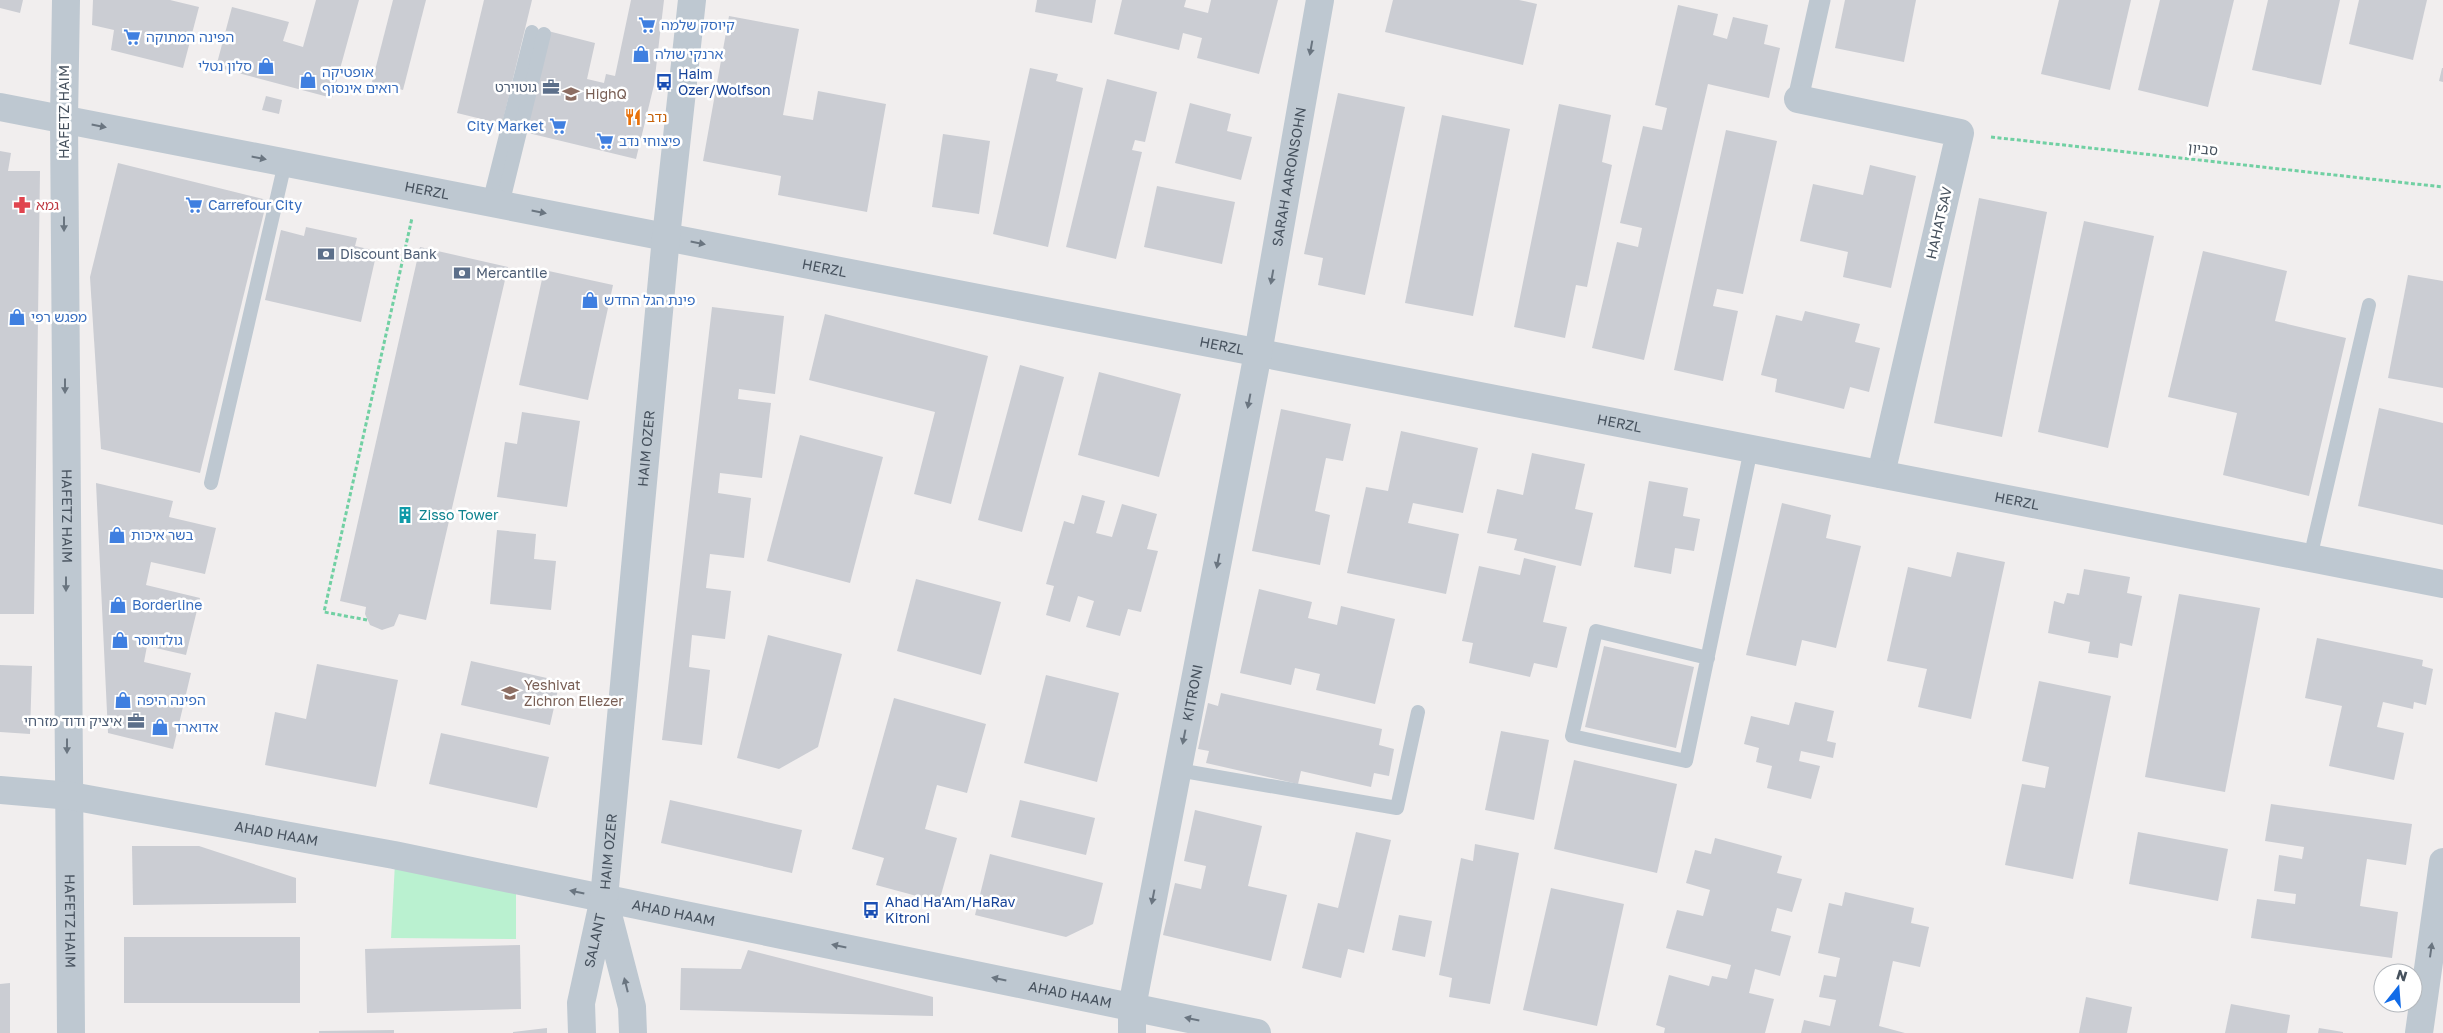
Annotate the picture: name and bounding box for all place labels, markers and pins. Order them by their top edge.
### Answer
supermarket icon: קיוסק שלמה [637,15,657,35]
place label: קיוסק שלמה [661,16,735,33]
supermarket icon: הפינה המתוקה [122,27,142,47]
place label: הפינה המתוקה [146,28,234,45]
shop icon: ארנקי שולה [631,44,651,64]
place label: ארנקי שולה [655,45,724,62]
shop icon: סלון נטלי [256,56,276,76]
place label: סלון נטלי [198,57,252,74]
place label: אופטיקה רואים אינסוף [322,63,399,96]
place label: Haim Ozer/Wolfson [678,65,771,98]
shop icon: אופטיקה רואים אינסוף [298,70,318,90]
bus stop icon: Haim Ozer/Wolfson [654,72,674,92]
office icon: גוטוירט [541,77,561,97]
place label: גוטוירט [495,78,537,95]
school or university icon: HighQ [561,84,581,104]
place label: HighQ [585,85,627,102]
restaurant icon: נדב [623,107,643,127]
place label: נדב [647,108,667,125]
supermarket icon: City Market [548,116,568,136]
place label: City Market [467,117,544,134]
supermarket icon: פיצוחי נדב [595,131,615,151]
place label: פיצוחי נדב [619,132,681,149]
pharmacy icon: גמא [12,195,32,215]
supermarket icon: Carrefour City [184,195,204,215]
place label: גמא [36,196,59,213]
place label: Carrefour City [208,196,302,213]
bank icon: Discount Bank [316,244,336,264]
place label: Discount Bank [340,245,437,262]
bank icon: Mercantile [452,263,472,283]
place label: Mercantile [476,264,547,281]
shop icon: פינת הגל החדש [580,290,600,310]
place label: פינת הגל החדש [604,291,695,308]
shop icon: מפגש רפי [7,307,27,327]
place label: מפגש רפי [31,308,87,325]
building icon: Zisso Tower [395,505,415,525]
place label: Zisso Tower [419,506,499,523]
shop icon: בשר איכות [107,525,127,545]
place label: בשר איכות [131,526,194,543]
shop icon: Borderline [108,595,128,615]
place label: Borderline [132,596,202,613]
shop icon: גולדווסר [110,630,130,650]
place label: גולדווסר [134,631,183,648]
place label: Yeshivat Zichron Eliezer [524,676,624,709]
school or university icon: Yeshivat Zichron Eliezer [500,683,520,703]
shop icon: הפינה היפה [113,690,133,710]
place label: הפינה היפה [137,691,206,708]
office icon: איציק ודוד מזרחי [126,711,146,731]
place label: איציק ודוד מזרחי [24,712,122,729]
shop icon: אדוארד [150,717,170,737]
place label: אדוארד [174,718,219,735]
place label: Ahad Ha'Am/HaRav Kitroni [885,893,1015,926]
bus stop icon: Ahad Ha'Am/HaRav Kitroni [861,900,881,920]

